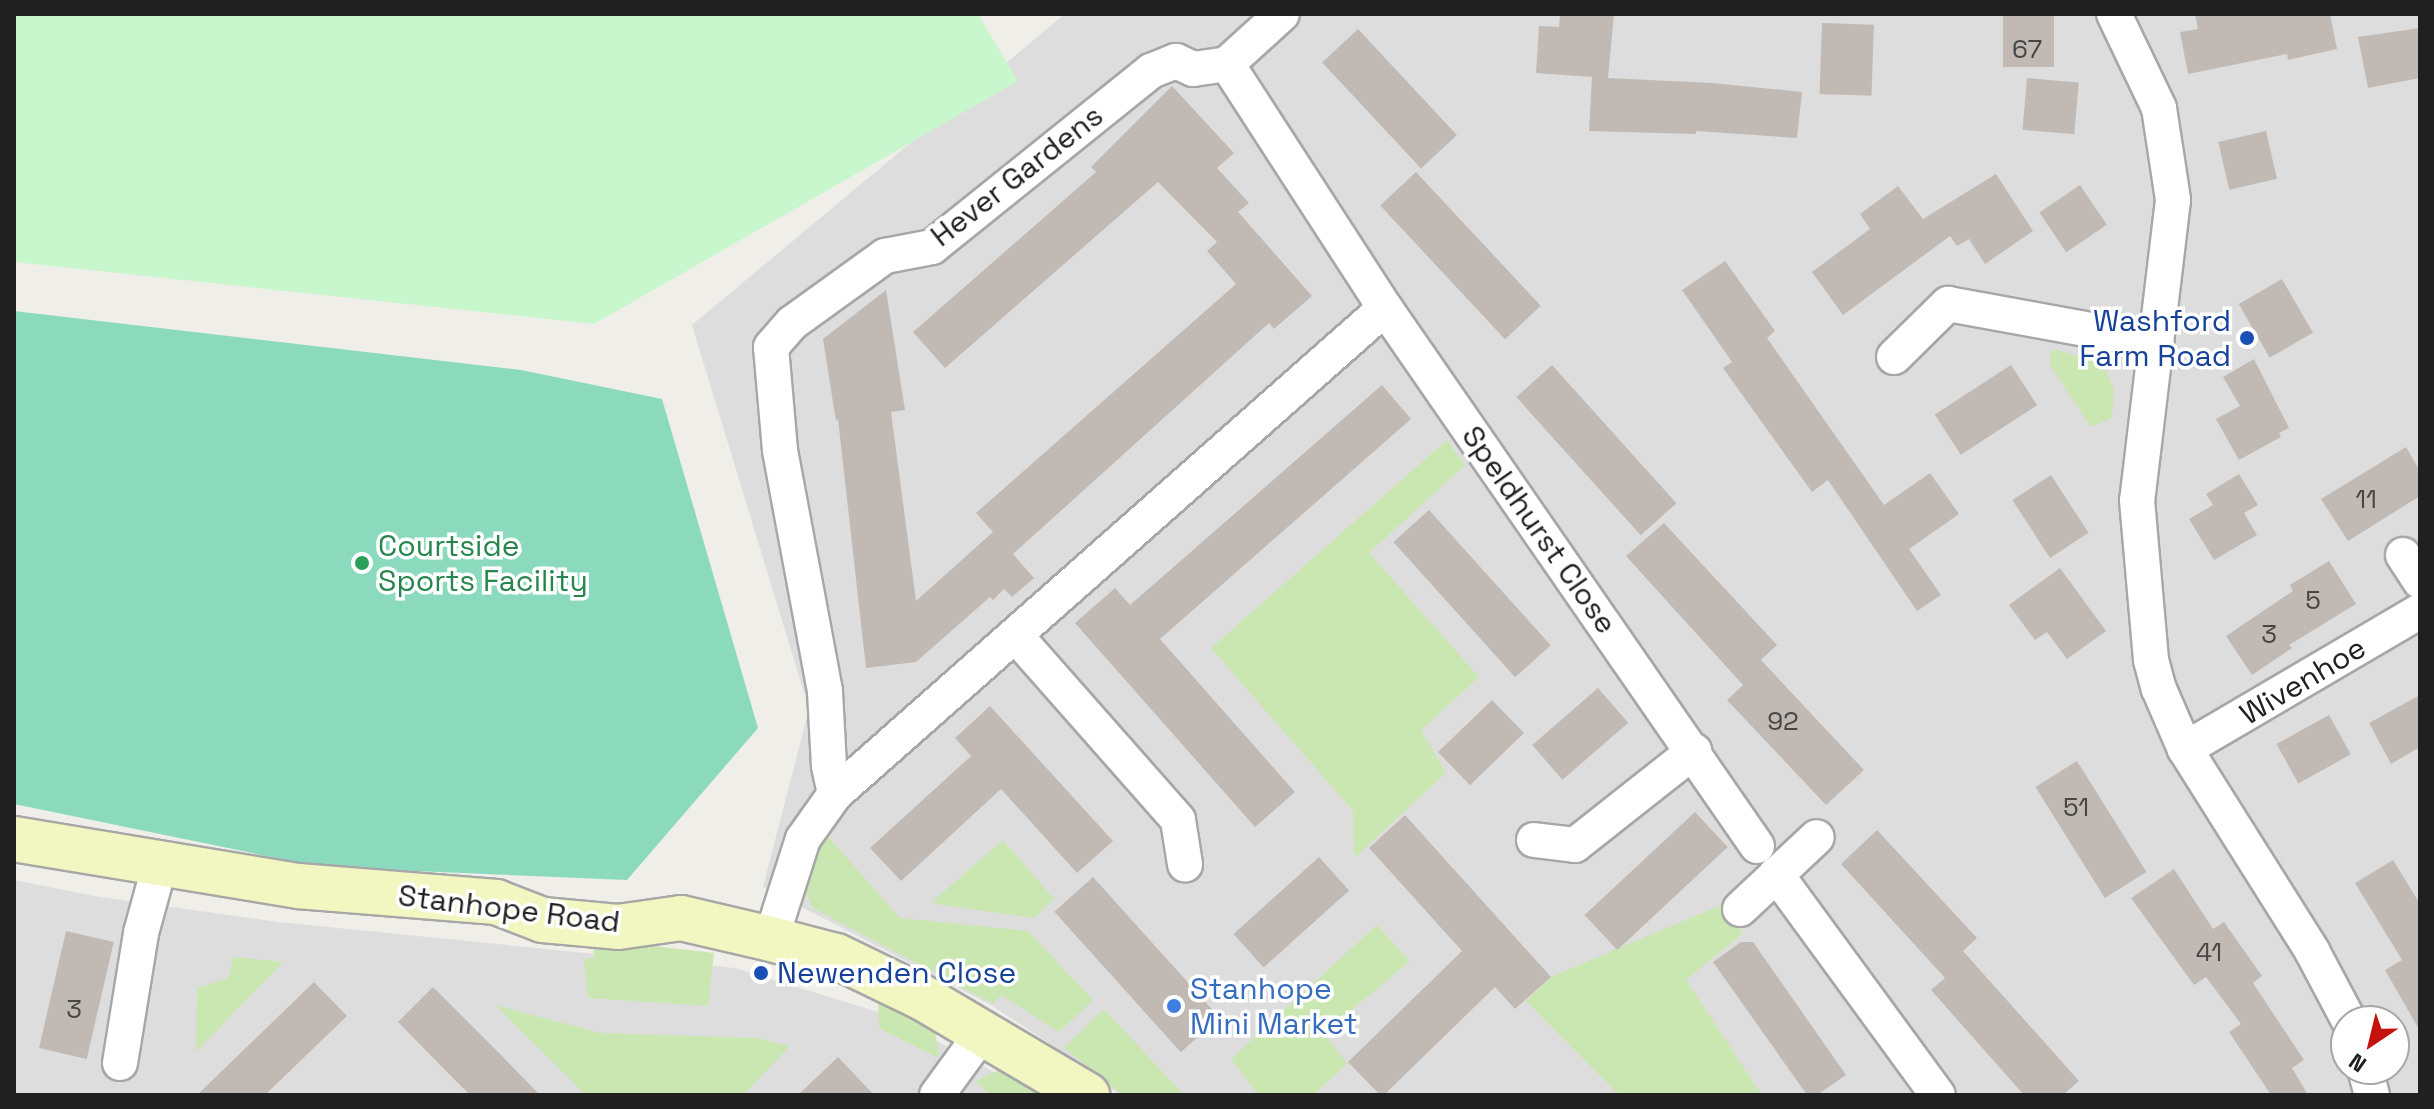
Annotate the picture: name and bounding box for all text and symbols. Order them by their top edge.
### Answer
house number: 67 [2012,34,2042,66]
street label: Hever Gardens [924,98,1110,254]
place label: Washford Farm Road [2079,303,2231,374]
marker: Washford Farm Road [2238,329,2256,347]
street label: Speldhurst Close [1454,419,1624,641]
house number: 11 [2355,484,2377,516]
place label: Courtside Sports Facility [378,528,588,598]
marker: Courtside Sports Facility [353,554,371,572]
house number: 5 [2305,585,2321,617]
house number: 3 [2261,619,2277,651]
street label: Wivenhoe [2234,630,2372,732]
house number: 92 [1767,706,1799,738]
house number: 51 [2063,792,2089,824]
street label: Stanhope Road [396,878,622,940]
house number: 41 [2196,937,2222,969]
place label: Newenden Close [777,955,1016,991]
marker: Newenden Close [752,964,770,982]
place label: Stanhope Mini Market [1190,971,1358,1042]
house number: 3 [66,994,82,1026]
marker: Stanhope Mini Market [1165,997,1183,1015]
north arrow [2330,1005,2410,1085]
text: N [2343,1047,2371,1079]

